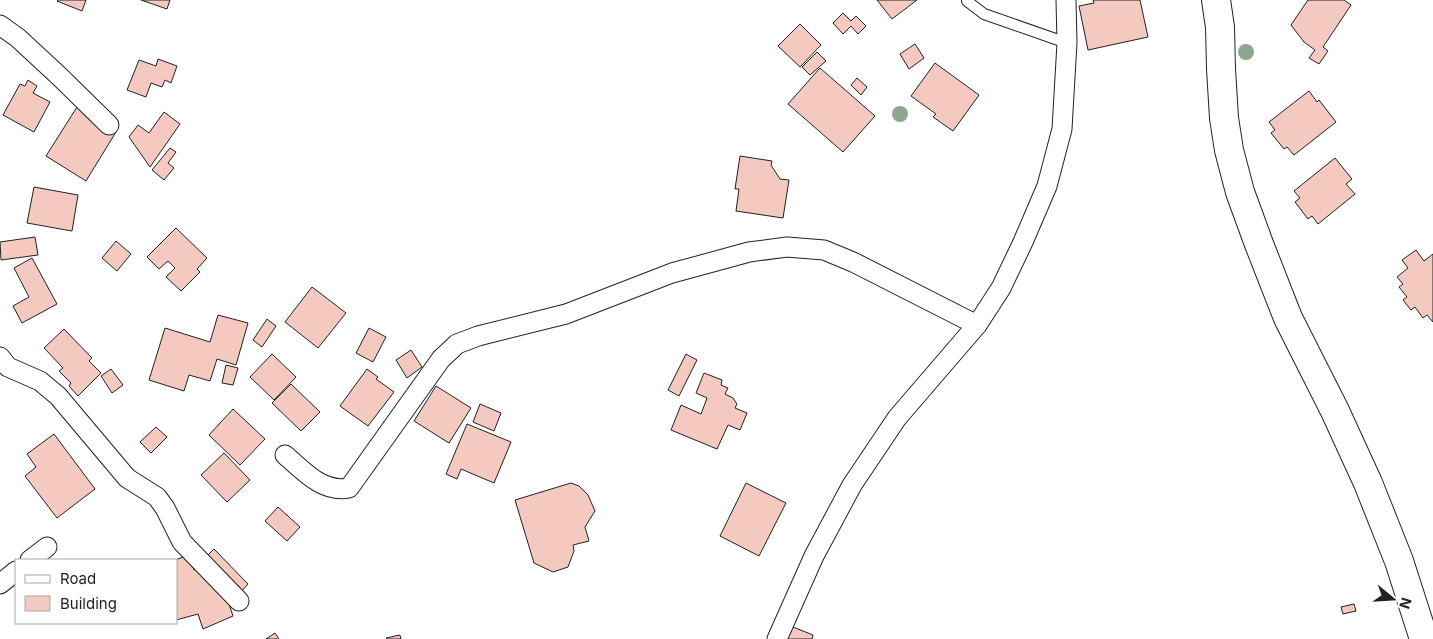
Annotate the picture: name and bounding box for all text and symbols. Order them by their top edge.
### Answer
legend [15,559,178,624]
text: Road [60,569,96,588]
north arrow [1368,574,1418,624]
text: Building [60,594,117,613]
text: N [1396,595,1416,611]

